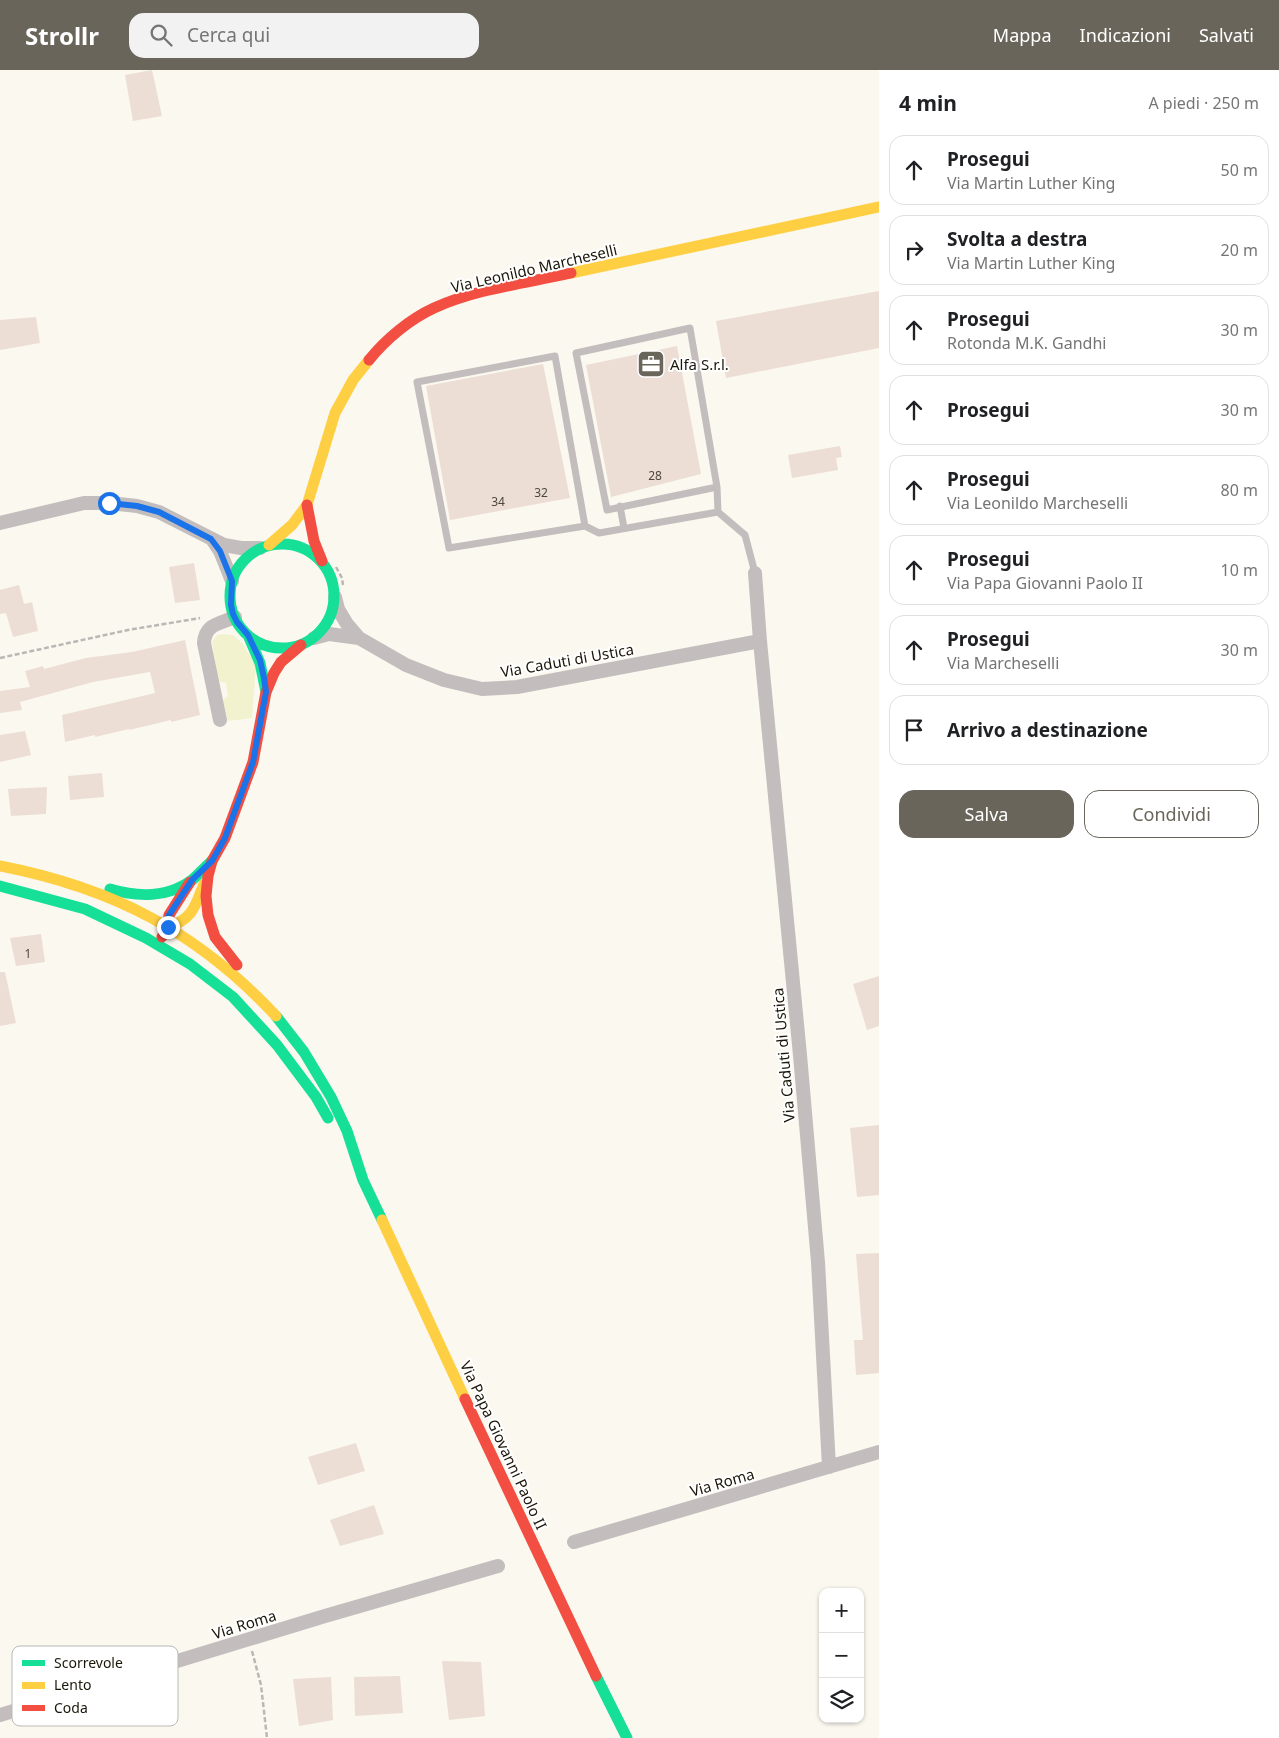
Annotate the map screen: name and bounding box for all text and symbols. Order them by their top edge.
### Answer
search box [129,13,479,58]
text: Strollr [25,19,99,52]
icon: search [147,21,175,49]
text: Cerca qui [187,22,270,48]
text: Mappa [993,23,1052,47]
text: Indicazioni [1080,23,1171,47]
text: Salvati [1199,23,1254,47]
text: 4 min [899,89,957,117]
text: A piedi · 250 m [1148,92,1259,114]
text: Prosegui [947,146,1030,172]
icon: ahead [900,156,928,184]
text: 50 m [1221,159,1258,181]
text: Via Martin Luther King [947,172,1115,194]
text: Svolta a destra [947,226,1087,252]
icon: right [900,236,928,264]
street label: Via Leonildo Marcheselli [449,239,619,297]
text: 20 m [1221,239,1258,261]
text: Via Martin Luther King [947,252,1115,274]
text: Prosegui [947,306,1030,332]
icon: ahead [900,316,928,344]
text: 30 m [1221,319,1258,341]
text: Rotonda M.K. Gandhi [947,332,1106,354]
office icon: Alfa S.r.l. [636,349,666,379]
place label: Alfa S.r.l. [670,354,729,374]
icon: ahead [900,396,928,424]
text: Prosegui [947,397,1030,423]
text: 30 m [1221,399,1258,421]
text: Prosegui [947,466,1030,492]
house number: 28 [648,467,662,484]
icon: ahead [900,476,928,504]
text: 80 m [1221,479,1258,501]
house number: 32 [534,484,548,501]
route start [98,492,121,515]
text: Via Leonildo Marcheselli [947,492,1128,514]
house number: 34 [491,493,505,510]
text: Prosegui [947,546,1030,572]
icon: ahead [900,556,928,584]
text: 10 m [1221,559,1258,581]
text: Via Papa Giovanni Paolo II [947,572,1143,594]
text: Prosegui [947,626,1030,652]
icon: ahead [900,636,928,664]
street label: Via Caduti di Ustica [499,638,635,682]
text: 30 m [1221,639,1258,661]
text: Via Marcheselli [947,652,1059,674]
icon: arrive [900,716,928,744]
text: Arrivo a destinazione [947,717,1148,743]
button: Salva [899,790,1074,838]
button: Condividi [1084,790,1259,838]
route end [157,916,180,939]
house number: 1 [25,945,31,962]
street label: Via Caduti di Ustica [767,987,799,1123]
street label: Via Papa Giovanni Paolo II [456,1358,552,1532]
street label: Via Roma [688,1463,756,1501]
map controls [819,1588,864,1723]
button: + [819,1588,864,1633]
street label: Via Roma [210,1605,278,1643]
button: − [819,1633,864,1678]
legend [12,1646,178,1726]
text: Scorrevole [54,1653,123,1672]
text: Lento [54,1675,91,1694]
button: layers [819,1678,864,1723]
text: Coda [54,1698,88,1717]

